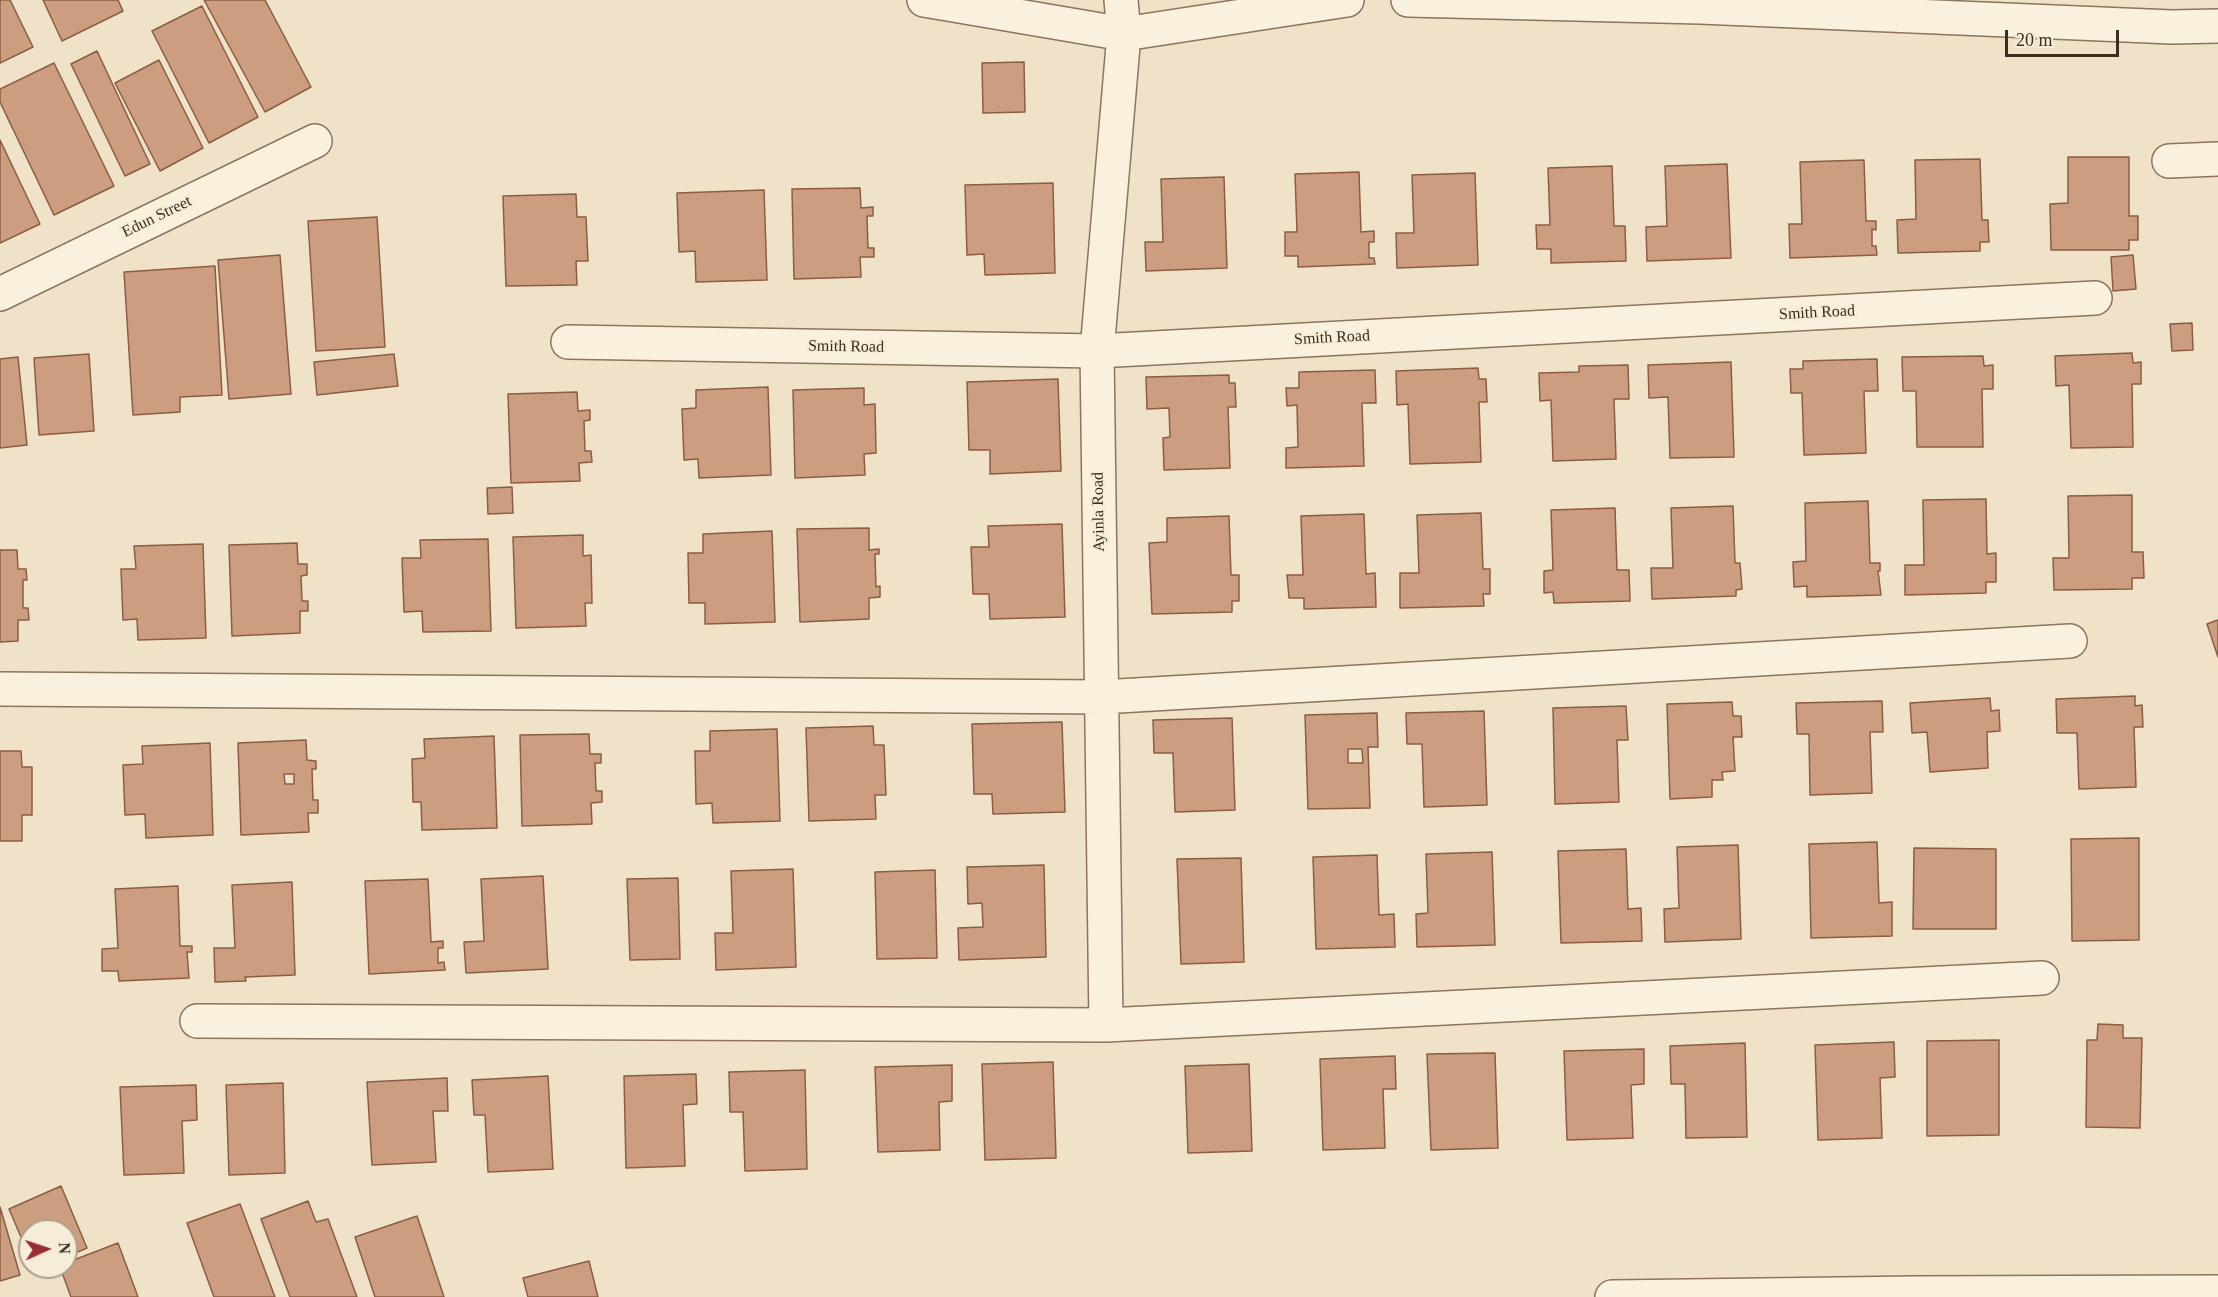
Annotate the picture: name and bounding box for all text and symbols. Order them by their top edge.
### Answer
scale bar [2008,18,2122,56]
text: 20 m [2016,30,2053,50]
street label: Edun Street [119,192,195,242]
street label: Smith Road [1779,301,1855,325]
street label: Smith Road [1294,326,1370,350]
street label: Smith Road [808,337,884,357]
street label: Ayinla Road [1089,472,1109,552]
north arrow [18,1219,78,1279]
text: N [56,1242,73,1254]

